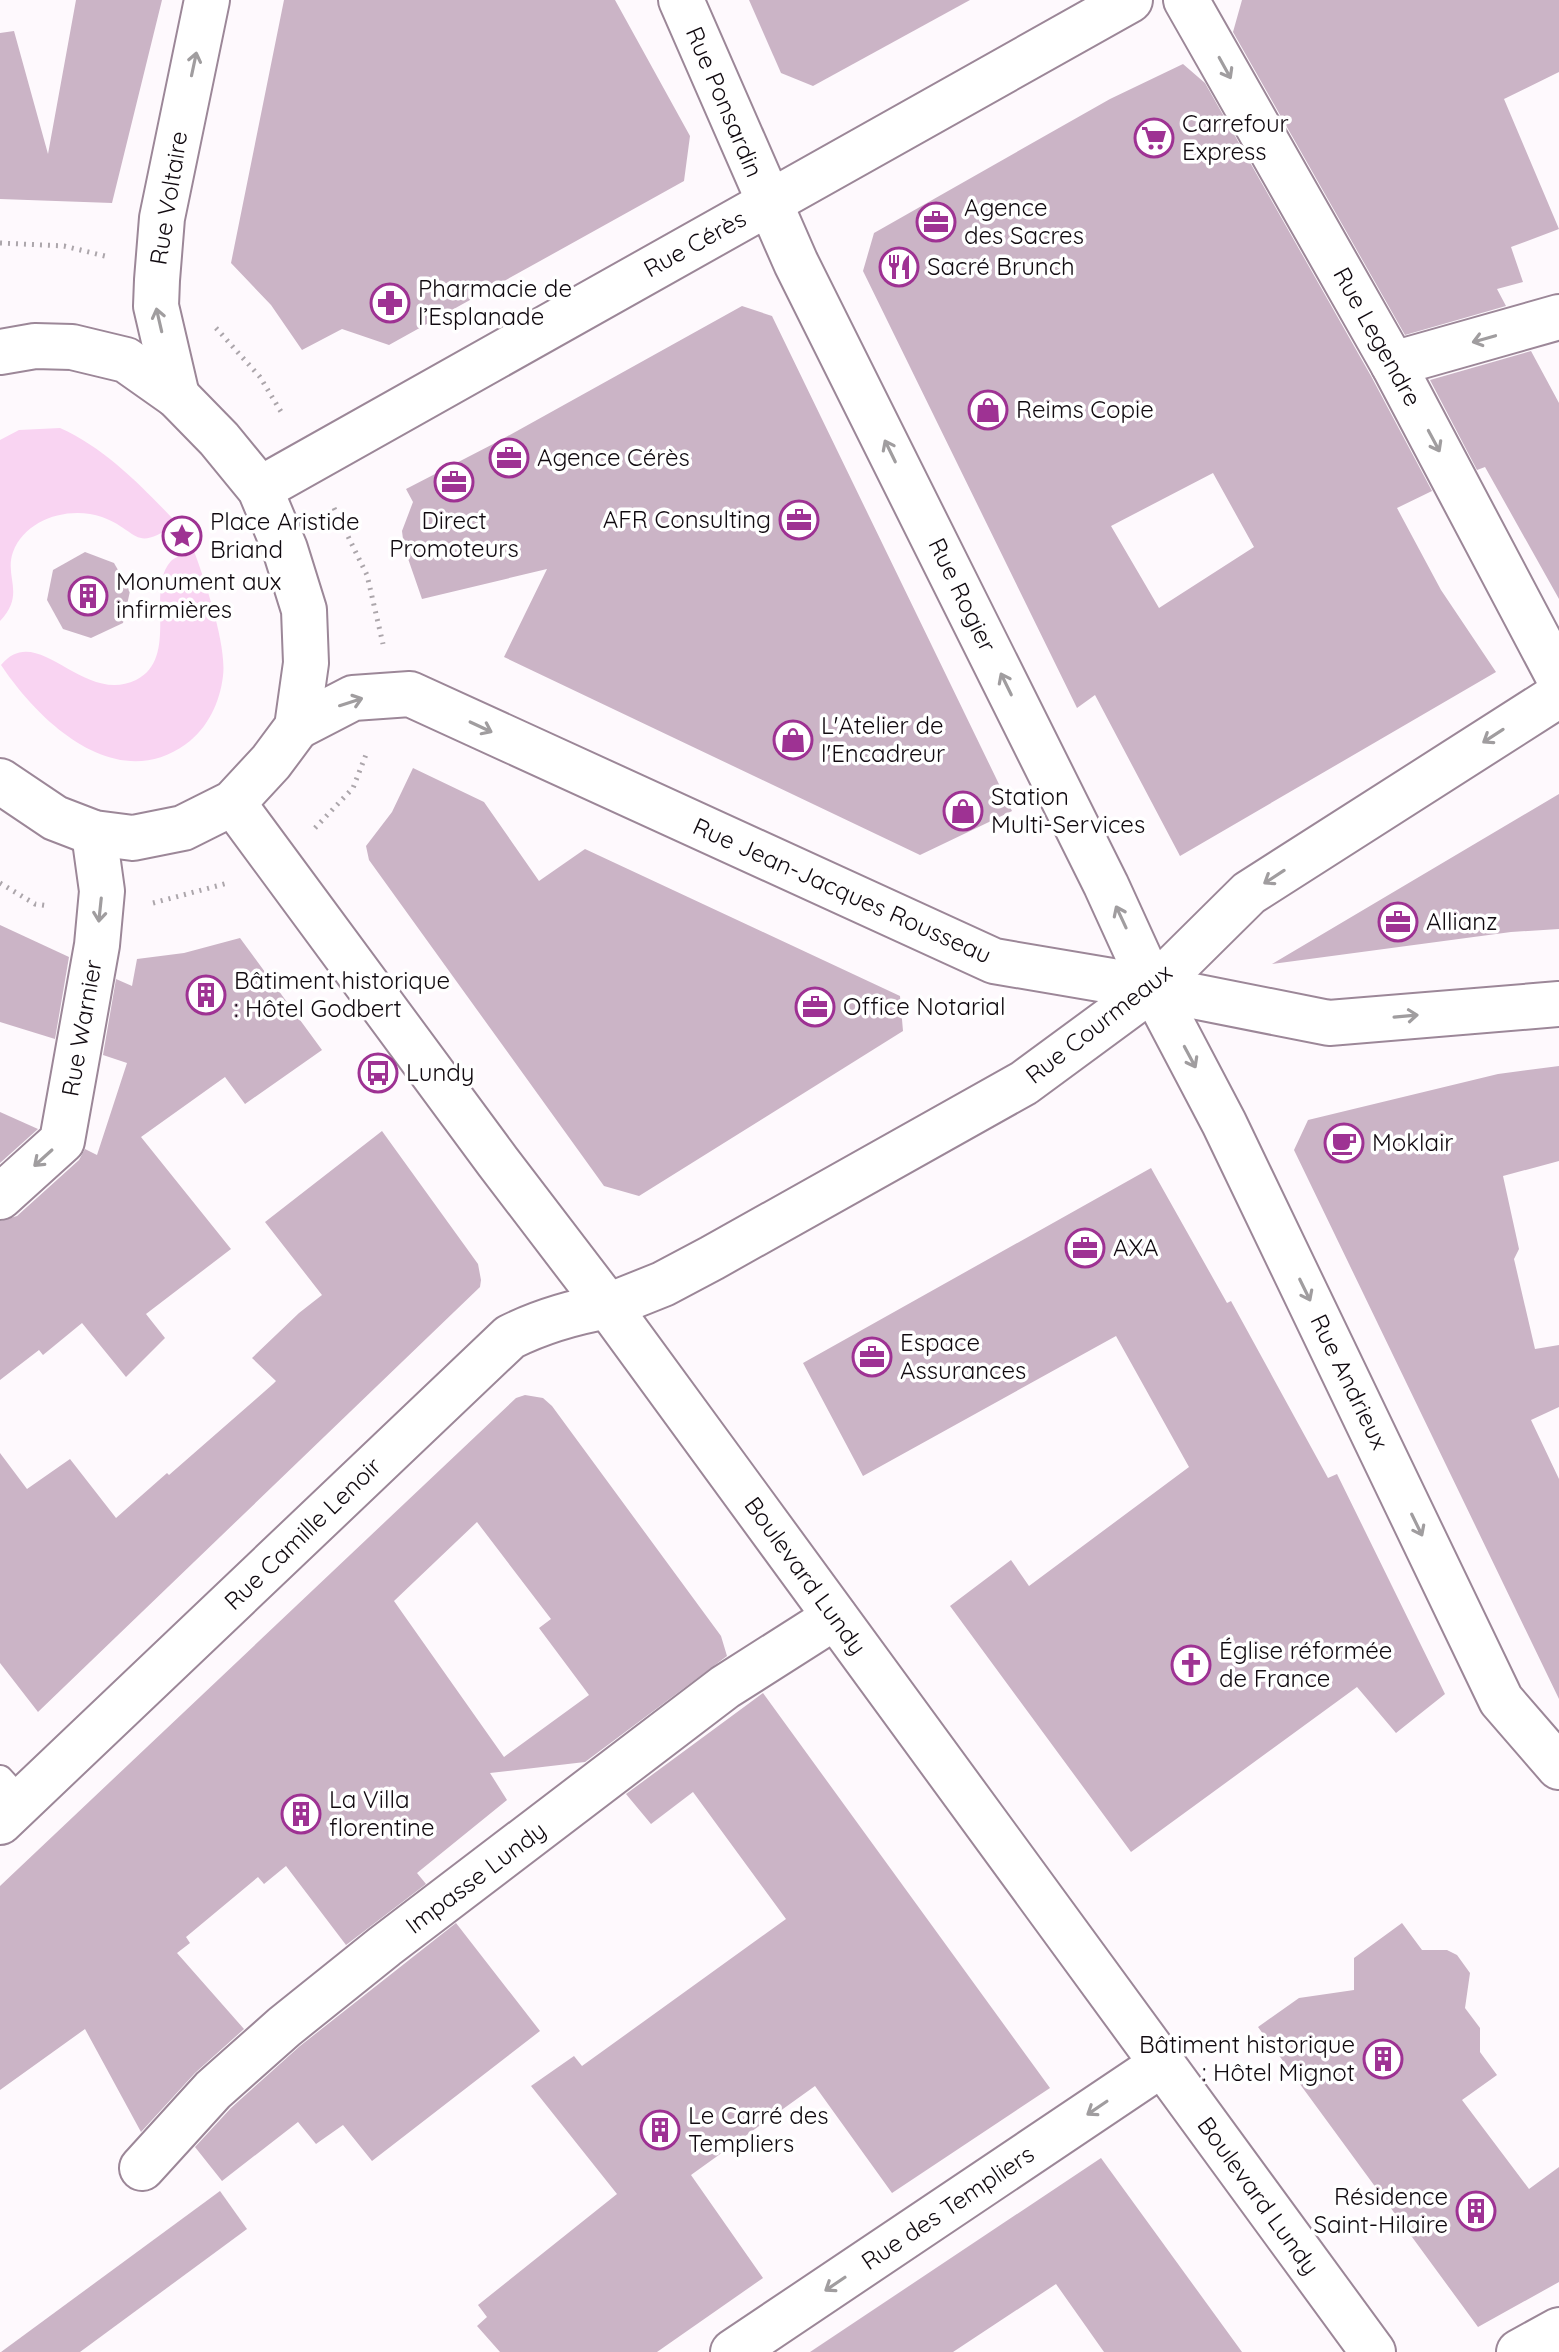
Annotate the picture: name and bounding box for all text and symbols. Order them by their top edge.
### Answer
street label: Rue Ponsardin [680,22,770,181]
one-way arrow [187,51,202,77]
one-way arrow [1217,56,1233,79]
place label: Carrefour Express [1182,108,1289,166]
supermarket icon: Carrefour Express [1133,117,1175,159]
street label: Rue Voltaire [143,129,193,267]
place label: Agence des Sacres [964,192,1084,250]
office icon: Agence des Sacres [915,201,957,243]
street label: Rue Cérès [638,203,751,283]
restaurant icon: Sacré Brunch [878,246,920,288]
place label: Sacré Brunch [927,251,1075,281]
street label: Rue Legendre [1327,262,1428,411]
place label: Pharmacie de l’Esplanade [418,273,572,331]
pharmacy icon: Pharmacie de l’Esplanade [369,282,411,324]
one-way arrow [151,308,166,333]
one-way arrow [1472,332,1497,347]
shop icon: Reims Copie [967,389,1009,431]
place label: Reims Copie [1016,394,1154,424]
one-way arrow [1426,429,1442,453]
office icon: Agence Cérès [488,437,530,479]
one-way arrow [882,440,897,464]
place label: Agence Cérès [537,442,690,472]
office icon: Direct Promoteurs [433,461,475,503]
office icon: AFR Consulting [778,499,820,541]
place label: AFR Consulting [603,504,771,534]
place label: Direct Promoteurs [389,505,519,563]
place label: Place Aristide Briand [210,506,359,564]
place icon: Place Aristide Briand [161,515,203,557]
street label: Rue Rogier [922,533,1003,656]
place label: Monument aux infirmières [116,566,281,624]
building icon: Monument aux infirmières [67,575,109,617]
one-way arrow [998,673,1013,697]
one-way arrow [338,693,363,708]
place label: L'Atelier de l'Encadreur [821,710,945,768]
shop icon: L'Atelier de l'Encadreur [772,719,814,761]
one-way arrow [469,720,493,735]
one-way arrow [1482,729,1505,745]
place label: Station Multi-Services [991,781,1145,839]
shop icon: Station Multi-Services [942,790,984,832]
street label: Rue Jean-Jacques Rousseau [689,811,996,970]
one-way arrow [1264,868,1286,885]
one-way arrow [92,896,107,923]
office icon: Allianz [1377,901,1419,943]
one-way arrow [1113,906,1128,930]
place label: Allianz [1426,906,1498,936]
street label: Rue Warnier [54,957,108,1098]
street label: Rue Courmeaux [1019,957,1178,1090]
place label: Bâtiment historique : Hôtel Godbert [234,965,450,1023]
building icon: Bâtiment historique : Hôtel Godbert [185,974,227,1016]
office icon: Office Notarial [794,986,836,1028]
place label: Office Notarial [843,991,1005,1021]
one-way arrow [1392,1009,1419,1024]
one-way arrow [1182,1045,1198,1069]
bus stop icon: Lundy [357,1052,399,1094]
place label: Lundy [406,1057,474,1087]
cafe icon: Moklair [1323,1122,1365,1164]
place label: Moklair [1372,1127,1454,1157]
one-way arrow [33,1149,53,1167]
office icon: AXA [1064,1227,1106,1269]
place label: AXA [1113,1232,1159,1262]
one-way arrow [1298,1278,1313,1302]
street label: Rue Andrieux [1304,1309,1396,1454]
place label: Espace Assurances [900,1327,1026,1385]
office icon: Espace Assurances [851,1336,893,1378]
street label: Rue Camille Lenoir [217,1451,387,1616]
street label: Boulevard Lundy [738,1491,873,1660]
one-way arrow [1410,1512,1425,1536]
place label: Église réformée de France [1219,1635,1392,1693]
church icon: Église réformée de France [1170,1644,1212,1686]
place label: La Villa florentine [329,1784,434,1842]
building icon: La Villa florentine [280,1793,322,1835]
street label: Impasse Lundy [399,1815,552,1940]
place label: Bâtiment historique : Hôtel Mignot [1139,2029,1355,2087]
building icon: Bâtiment historique : Hôtel Mignot [1362,2038,1404,2080]
one-way arrow [1087,2099,1109,2116]
place label: Le Carré des Templiers [688,2100,829,2158]
building icon: Le Carré des Templiers [639,2109,681,2151]
street label: Boulevard Lundy [1191,2111,1326,2280]
street label: Rue des Templiers [855,2138,1039,2276]
place label: Résidence Saint-Hilaire [1314,2181,1448,2239]
building icon: Résidence Saint-Hilaire [1455,2190,1497,2232]
one-way arrow [824,2276,846,2292]

